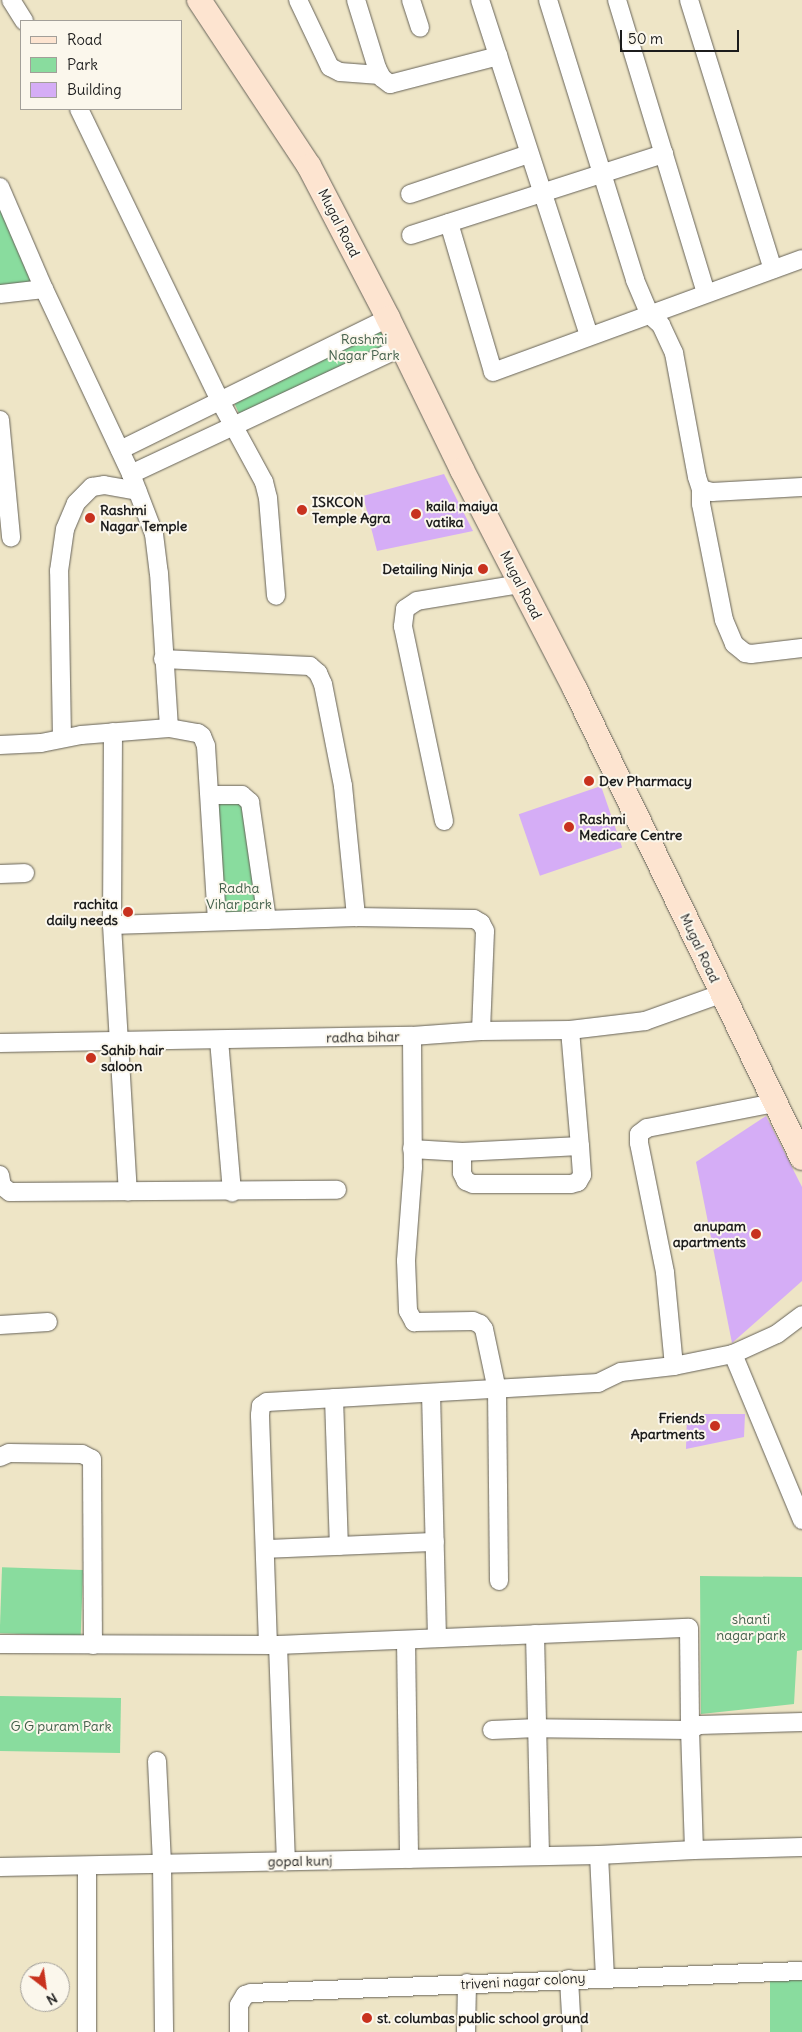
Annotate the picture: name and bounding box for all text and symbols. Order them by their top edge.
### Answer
legend [20,20,182,110]
scale bar [622,20,741,52]
text: 50 m [628,29,663,48]
text: Road [67,30,102,49]
text: Park [67,55,98,74]
text: Building [67,80,122,99]
street label: Mugal Road [315,186,363,260]
park label: Rashmi Nagar Park [328,331,400,364]
place label: ISKCON Temple Agra [312,494,391,526]
place label: kaila maiya vatika [426,498,498,530]
place label: Rashmi Nagar Temple [100,502,187,534]
marker: ISKCON Temple Agra [296,504,308,516]
marker: kaila maiya vatika [410,508,422,520]
marker: Rashmi Nagar Temple [84,512,96,524]
street label: Mugal Road [497,548,545,622]
place label: Detailing Ninja [382,561,473,577]
marker: Detailing Ninja [477,563,489,575]
place label: Dev Pharmacy [599,773,692,789]
marker: Dev Pharmacy [583,775,595,787]
place label: Rashmi Medicare Centre [579,811,682,844]
marker: Rashmi Medicare Centre [563,821,575,833]
park label: Radha Vihar park [206,880,272,912]
place label: rachita daily needs [46,896,118,929]
marker: rachita daily needs [122,906,134,918]
street label: Mugal Road [677,911,723,985]
street label: radha bihar [326,1028,400,1046]
place label: Sahib hair saloon [101,1042,164,1074]
marker: Sahib hair saloon [85,1052,97,1064]
place label: anupam apartments [673,1218,746,1250]
marker: anupam apartments [750,1228,762,1240]
place label: Friends Apartments [631,1410,705,1442]
marker: Friends Apartments [709,1420,721,1432]
park label: shanti nagar park [716,1611,786,1644]
park label: G G puram Park [10,1718,112,1734]
street label: gopal kunj [268,1852,332,1870]
north arrow [20,1962,70,2012]
street label: triveni nagar colony [460,1969,586,1993]
text: N [43,1989,61,2009]
place label: st. columbas public school ground [377,2010,588,2026]
marker: st. columbas public school ground [361,2012,373,2024]

